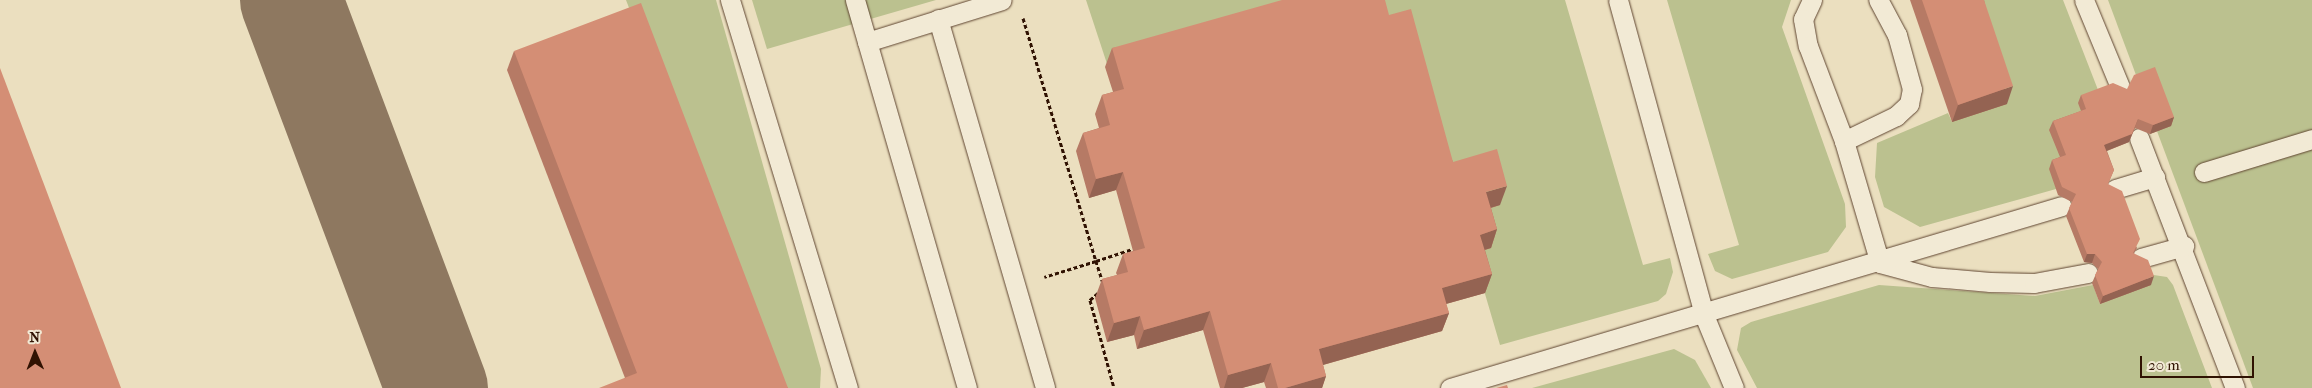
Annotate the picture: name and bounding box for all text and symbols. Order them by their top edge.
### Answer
north arrow [10,328,60,378]
text: N [29,329,40,346]
scale bar [2142,346,2256,378]
text: 20 m [2148,356,2180,374]

